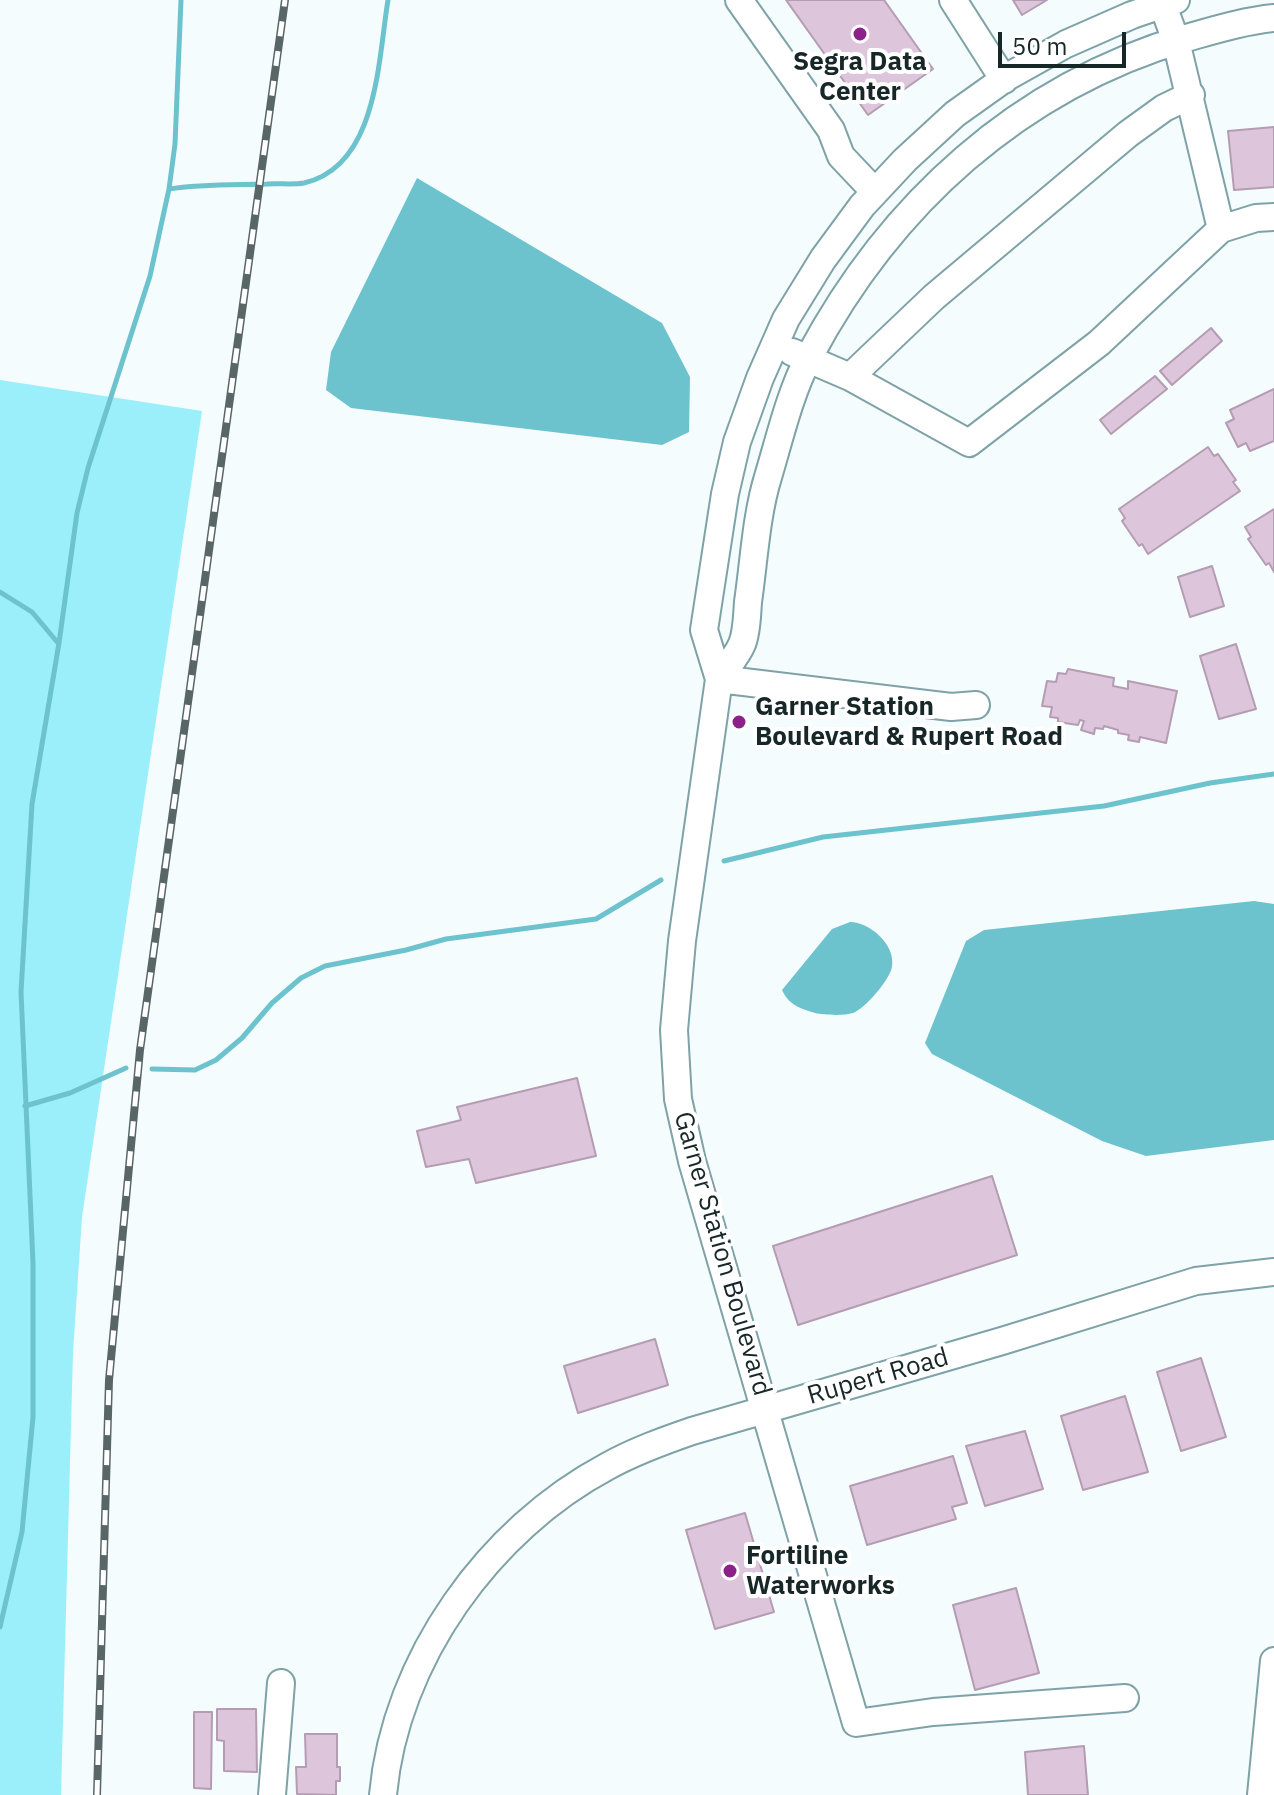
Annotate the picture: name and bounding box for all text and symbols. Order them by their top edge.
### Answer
scale bar [1002,16,1130,66]
marker: Segra Data Center [851,25,869,43]
text: 50 m [1012,30,1067,62]
place label: Segra Data Center [793,46,927,108]
place label: Garner Station Boulevard & Rupert Road [755,691,1063,752]
marker: Garner Station Boulevard & Rupert Road [730,713,748,731]
street label: Garner Station Boulevard [667,1109,777,1399]
street label: Rupert Road [804,1342,952,1412]
place label: Fortiline Waterworks [746,1540,895,1602]
marker: Fortiline Waterworks [721,1562,739,1580]

